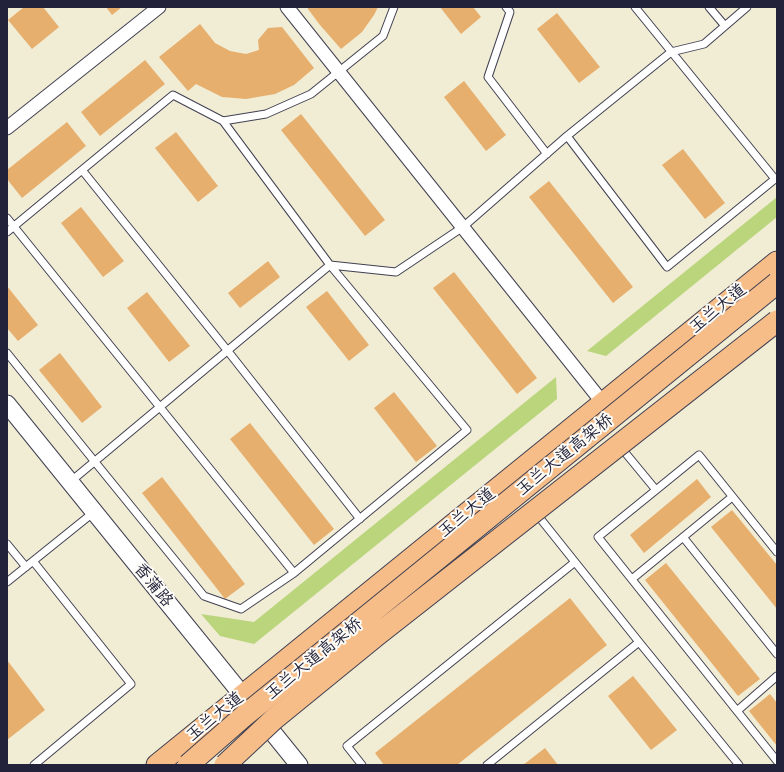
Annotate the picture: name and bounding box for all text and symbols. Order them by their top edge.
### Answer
street label: 玉兰大道 [685,280,751,338]
street label: 玉兰大道高架桥 [512,410,618,500]
street label: 玉兰大道 [434,484,500,542]
street label: 香蒲路 [129,559,177,611]
street label: 玉兰大道高架桥 [261,614,367,704]
street label: 玉兰大道 [182,688,248,746]

